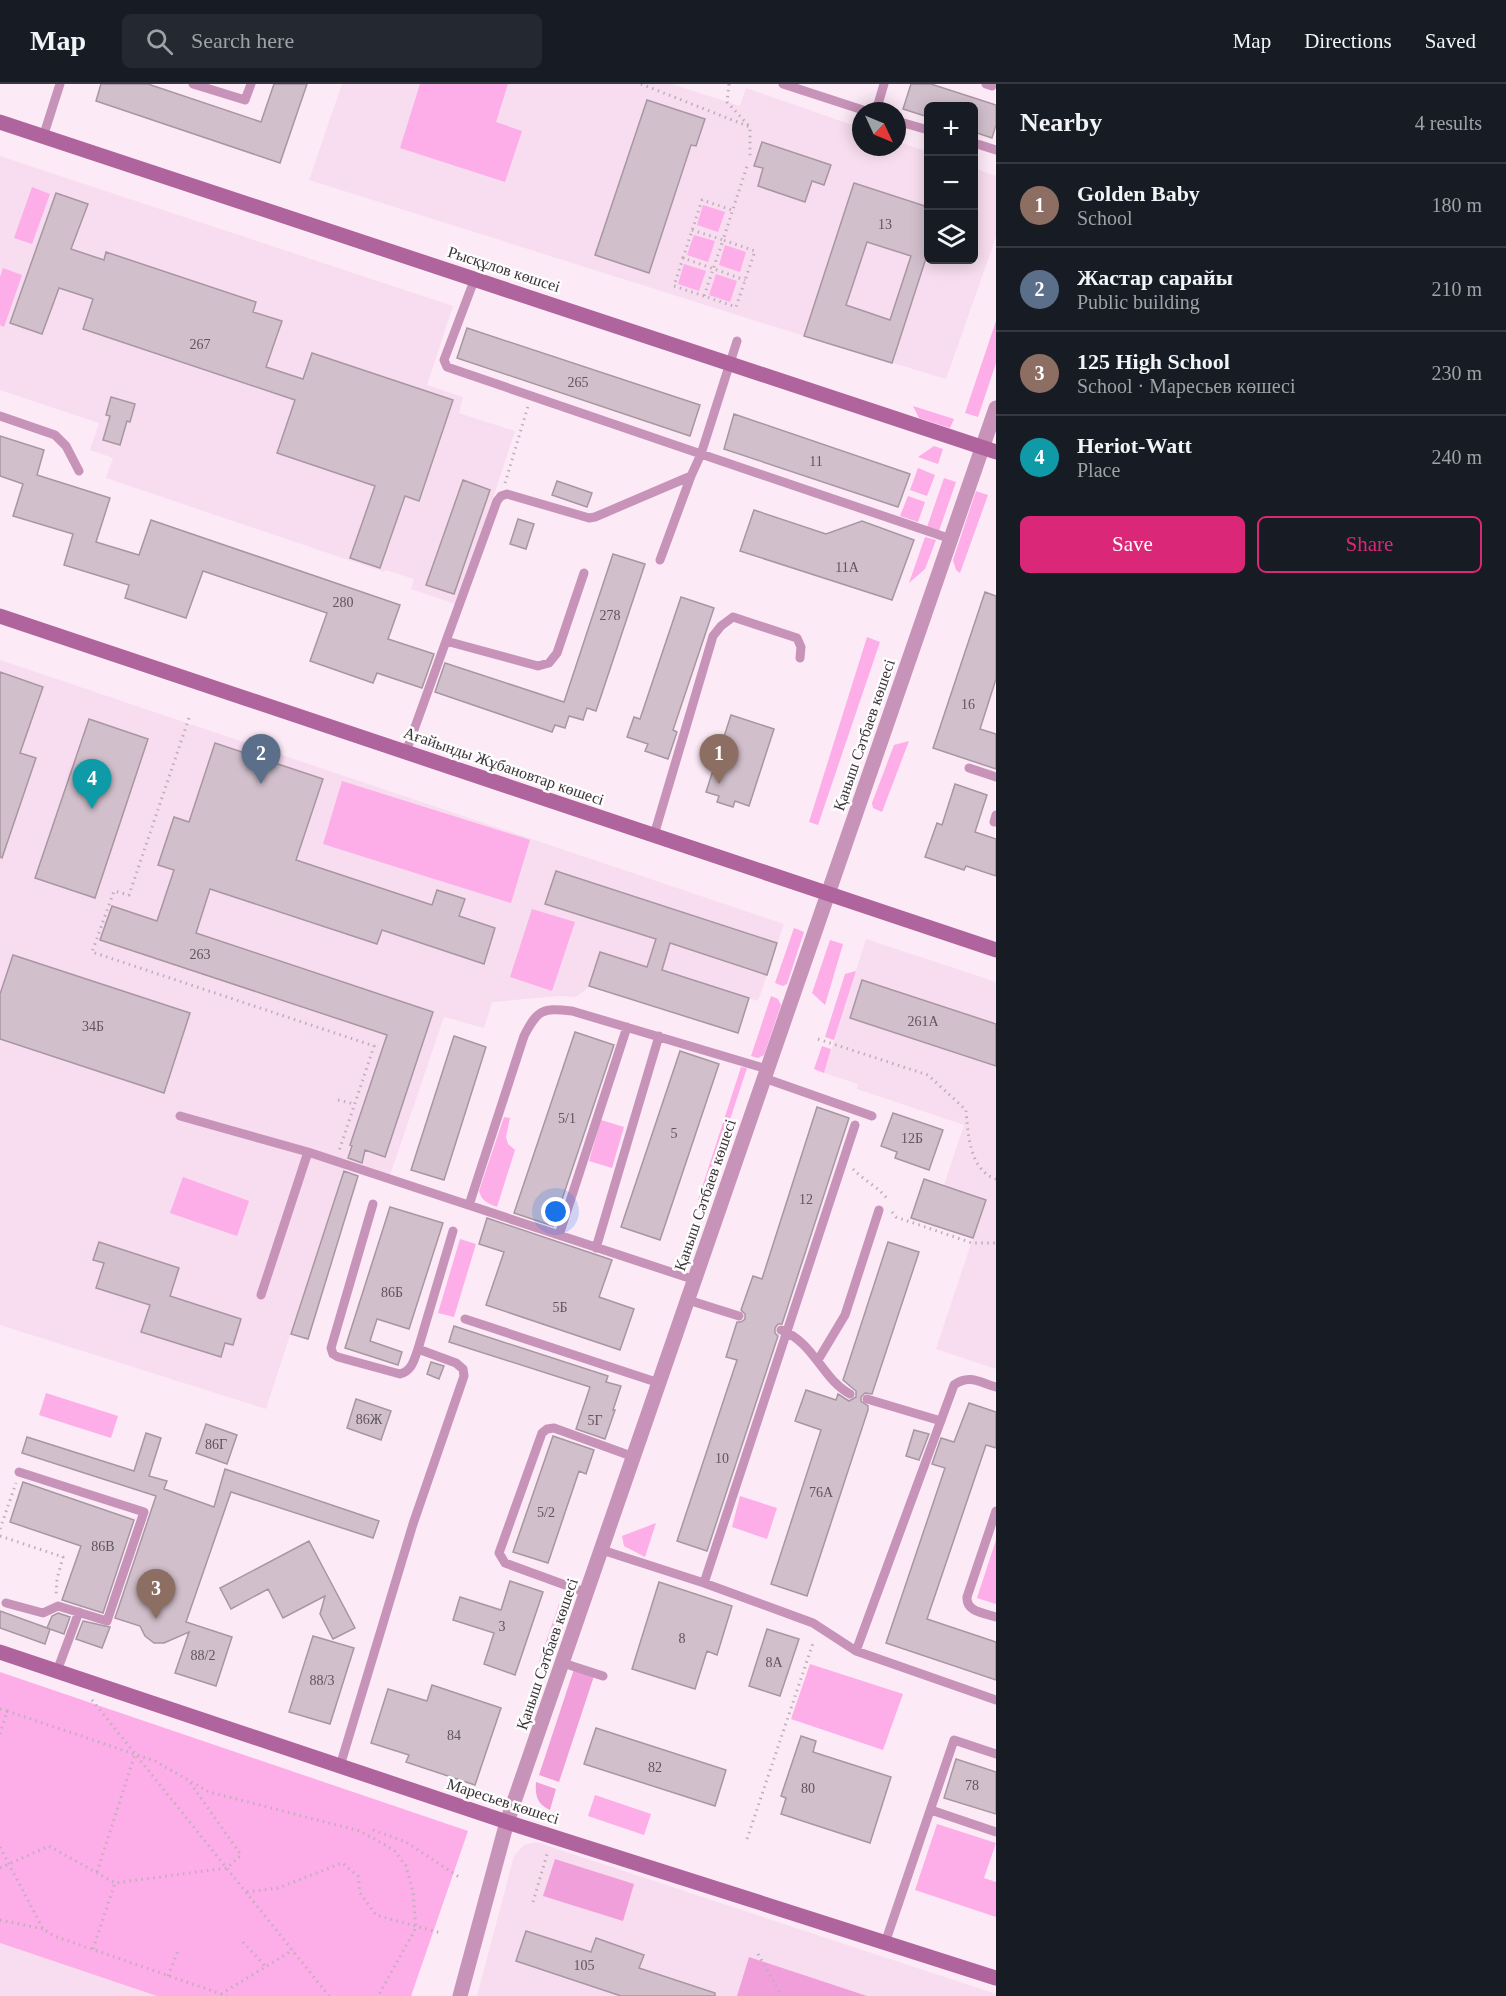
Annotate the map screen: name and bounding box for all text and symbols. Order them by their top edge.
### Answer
search box [122,14,542,68]
text: Map [30,25,86,56]
icon: search [143,25,176,58]
text: Search here [191,28,294,53]
text: Map [1233,29,1271,53]
text: Directions [1304,29,1392,53]
text: Saved [1425,29,1476,53]
north arrow [852,102,906,156]
map controls [924,102,978,264]
button: + [924,102,978,156]
text: Nearby [1020,108,1102,137]
text: 4 results [1415,112,1482,134]
button: − [924,156,978,210]
text: Golden Baby [1077,181,1200,206]
text: 1 [1035,194,1045,216]
text: 180 m [1431,194,1482,216]
text: School [1077,207,1133,229]
button: layers [924,210,978,264]
house number: 13 [878,217,892,232]
street label: Рысқұлов көшсеі [445,243,563,296]
text: Жастар сарайы [1077,265,1233,290]
text: 2 [1035,278,1045,300]
text: 210 m [1431,278,1482,300]
text: Public building [1077,291,1200,313]
house number: 267 [190,337,211,352]
text: 125 High School [1077,349,1230,374]
text: 3 [1035,362,1045,384]
text: 230 m [1431,362,1482,384]
house number: 265 [568,375,589,390]
text: School · Маресьев көшесі [1077,375,1296,397]
text: Heriot-Watt [1077,433,1192,458]
text: 4 [1035,446,1045,468]
text: 240 m [1431,446,1482,468]
house number: 11 [809,454,823,469]
text: Place [1077,459,1120,481]
button: Save [1020,516,1245,573]
button: Share [1257,516,1482,573]
house number: 11А [835,560,860,575]
house number: 280 [333,595,354,610]
house number: 278 [600,608,621,623]
street label: Қаныш Сәтбаев көшесі [830,656,899,813]
house number: 16 [961,697,975,712]
street label: Ағайынды Жұбановтар көшесі [401,724,607,809]
pin: 2 [242,734,280,784]
pin: 1 [700,734,738,784]
pin: 4 [72,760,112,809]
house number: 263 [190,947,211,962]
house number: 261А [907,1014,939,1029]
house number: 34Б [82,1019,104,1034]
house number: 5/1 [558,1111,576,1126]
street label: Қаныш Сәтбаев көшесі [671,1116,740,1273]
house number: 5 [671,1126,678,1141]
house number: 12Б [901,1131,923,1146]
house number: 12 [799,1192,813,1207]
your location [541,1197,570,1226]
house number: 86Б [381,1285,403,1300]
house number: 5Б [552,1300,568,1315]
house number: 86Ж [356,1412,383,1427]
house number: 5Г [587,1413,603,1428]
house number: 86Г [205,1437,227,1452]
house number: 10 [715,1451,729,1466]
house number: 76А [809,1485,834,1500]
house number: 5/2 [537,1505,555,1520]
house number: 86В [91,1539,115,1554]
pin: 3 [136,1570,176,1619]
street label: Қаныш Сәтбаев көшесі [513,1575,582,1732]
house number: 3 [499,1619,506,1634]
house number: 8 [679,1631,686,1646]
house number: 88/2 [191,1648,215,1663]
house number: 8А [765,1655,783,1670]
house number: 88/3 [310,1673,334,1688]
house number: 84 [447,1728,461,1743]
house number: 82 [648,1760,662,1775]
street label: Маресьев көшесі [444,1775,562,1828]
house number: 78 [965,1778,979,1793]
house number: 80 [801,1781,815,1796]
house number: 105 [574,1958,595,1973]

